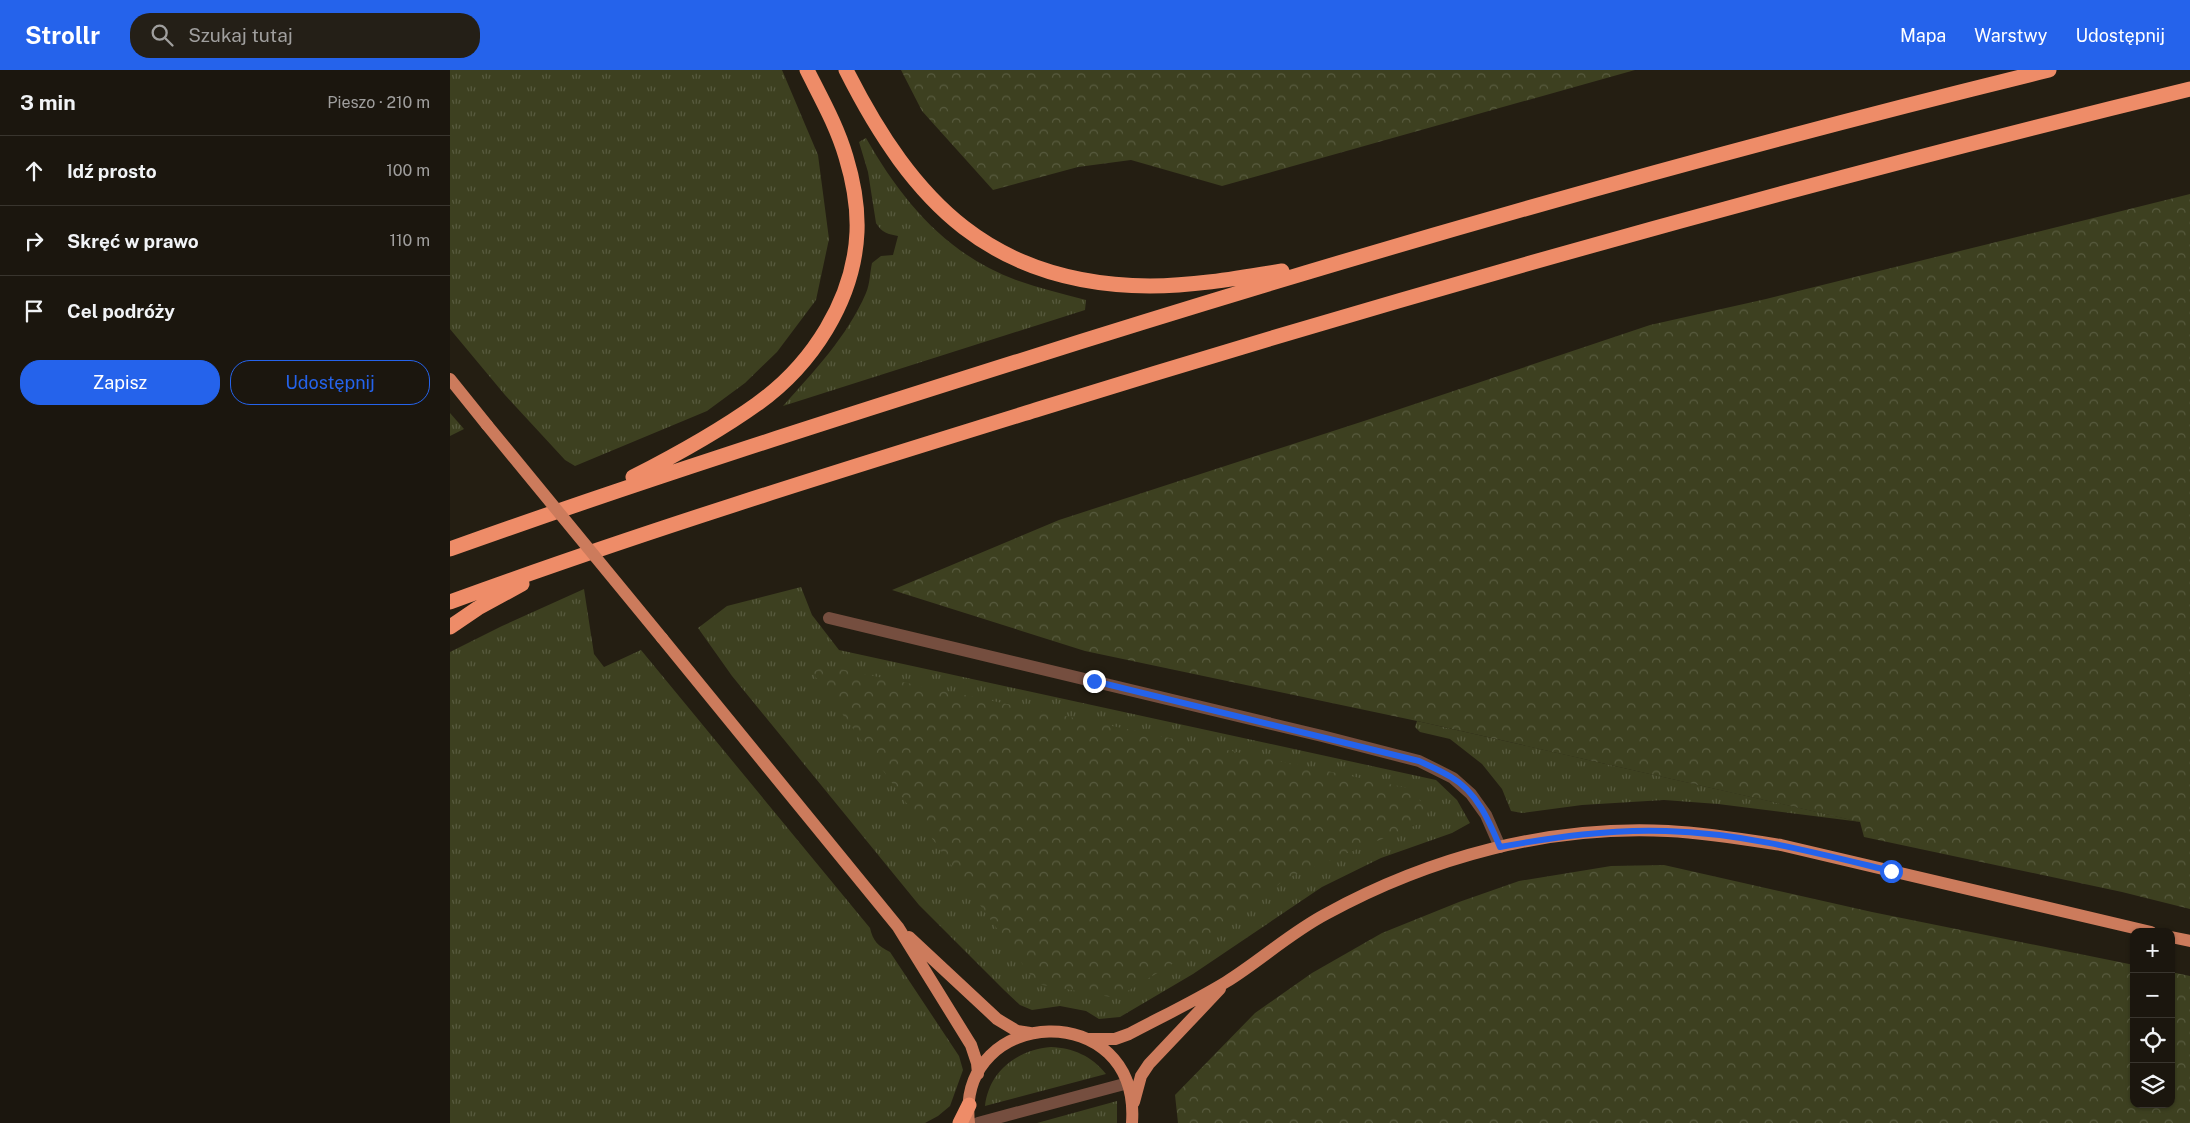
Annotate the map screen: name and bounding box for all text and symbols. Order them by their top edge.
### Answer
search box [130,13,480,58]
text: Strollr [25,21,100,49]
icon: search [148,21,176,49]
text: Szukaj tutaj [188,24,293,46]
text: Mapa [1900,25,1946,46]
text: Warstwy [1974,25,2047,46]
text: Udostępnij [2075,25,2165,46]
text: 3 min [20,90,76,115]
text: Pieszo · 210 m [327,93,430,112]
icon: ahead [20,157,48,185]
text: Idź prosto [67,160,157,182]
text: 100 m [386,161,430,180]
icon: right [20,227,48,255]
text: Skręć w prawo [67,230,199,252]
text: 110 m [389,231,430,250]
icon: arrive [20,297,48,325]
text: Cel podróży [67,300,175,322]
button: Zapisz [20,360,220,405]
button: Udostępnij [230,360,430,405]
route end [1083,670,1106,693]
route start [1880,860,1903,883]
map controls [2130,928,2175,1108]
button: + [2130,928,2175,973]
button: − [2130,973,2175,1018]
button: locate [2130,1018,2175,1063]
button: layers [2130,1063,2175,1108]

